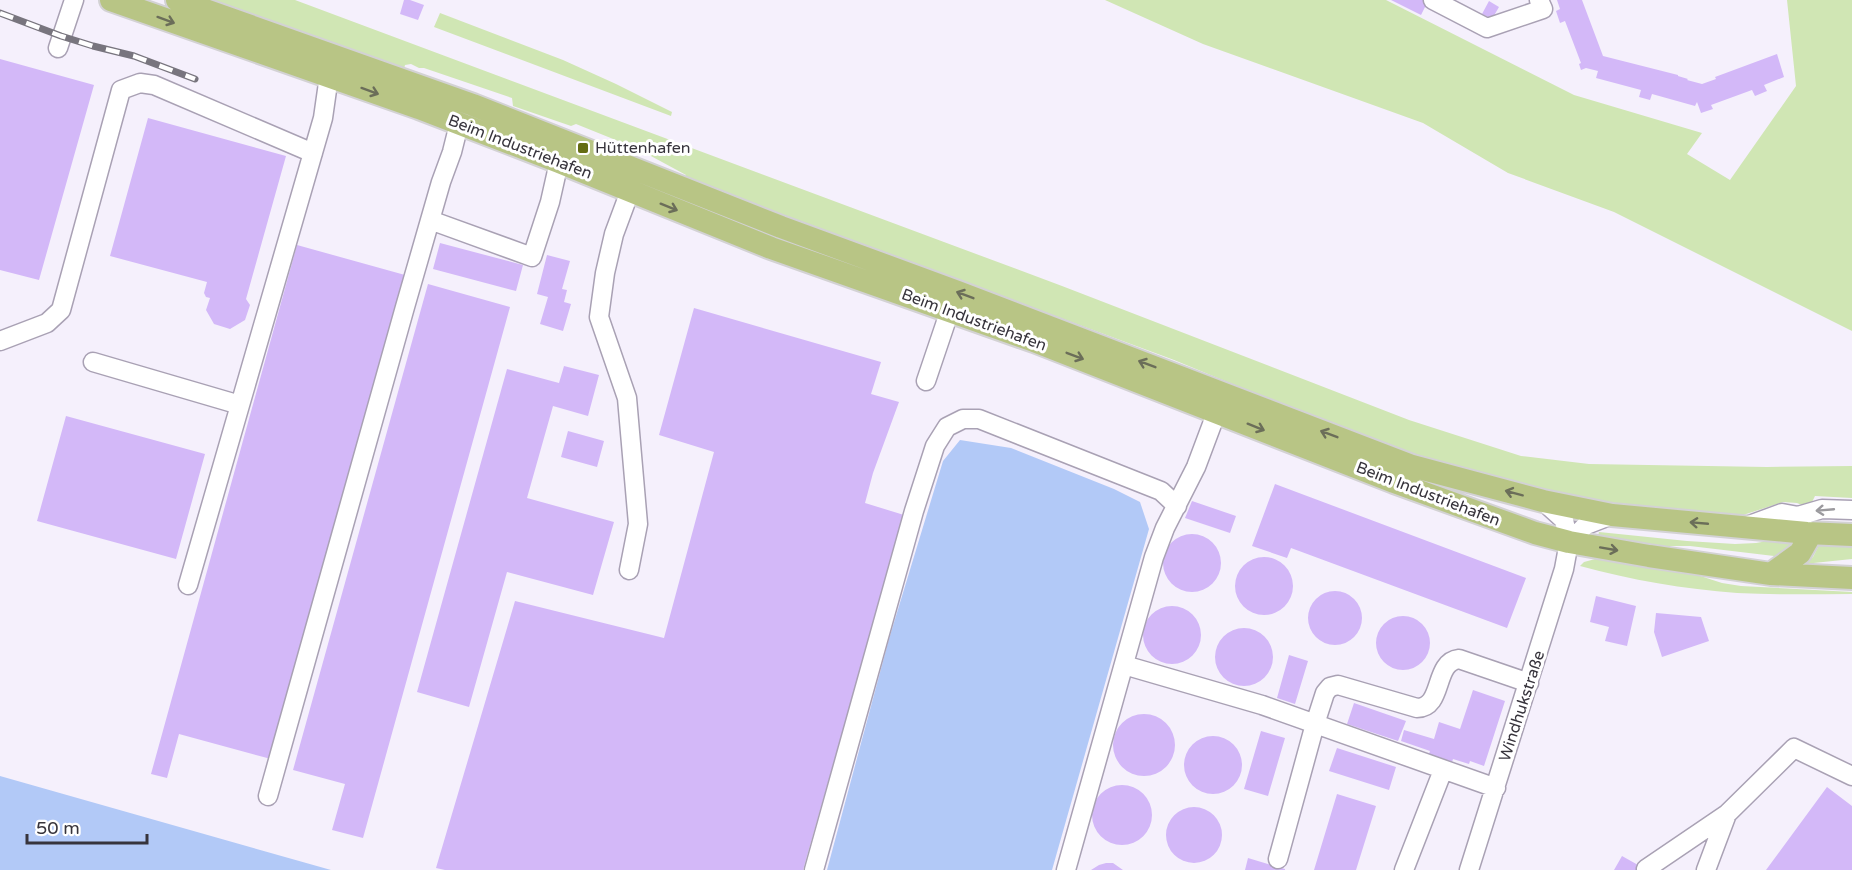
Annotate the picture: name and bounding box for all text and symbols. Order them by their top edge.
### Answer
one-way arrow [156,15,175,26]
one-way arrow [360,86,379,97]
street label: Beim Industriehafen [445,110,595,184]
place label: Hüttenhafen [595,138,691,158]
marker: Hüttenhafen [576,141,590,155]
one-way arrow [659,202,678,213]
street label: Beim Industriehafen [899,284,1049,356]
one-way arrow [956,288,974,299]
one-way arrow [1065,351,1084,362]
one-way arrow [1138,358,1156,369]
one-way arrow [1247,422,1265,433]
one-way arrow [1320,428,1339,439]
street label: Beim Industriehafen [1353,457,1503,531]
one-way arrow [1505,487,1524,498]
one-way arrow [1815,505,1835,516]
one-way arrow [1689,517,1709,528]
one-way arrow [1599,544,1618,555]
street label: Windhukstraße [1495,648,1549,764]
scale bar [27,807,147,845]
text: 50 m [36,817,80,839]

